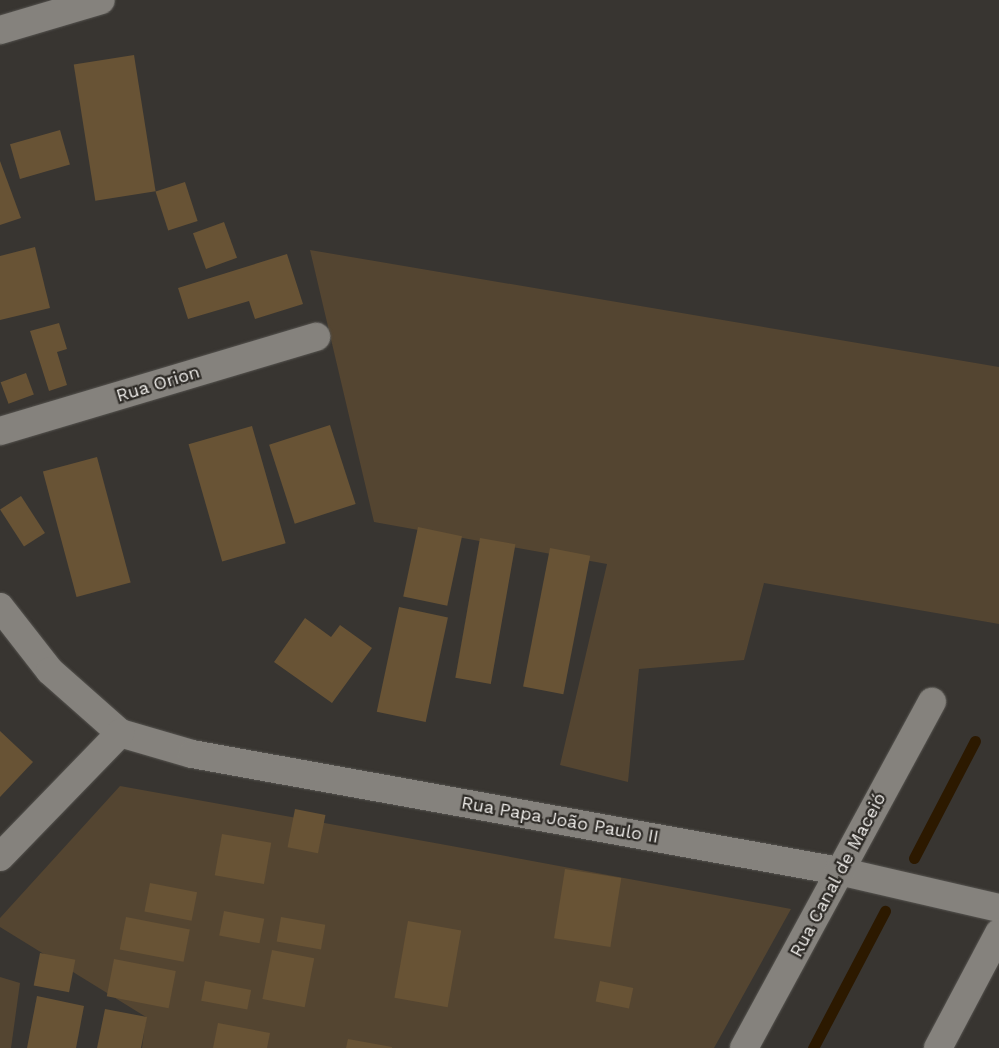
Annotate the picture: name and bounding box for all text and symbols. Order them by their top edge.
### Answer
street label: Rua Orion [113,361,203,407]
street label: Rua Canal de Maceió [785,789,891,961]
street label: Rua Papa João Paulo II [459,792,661,848]

